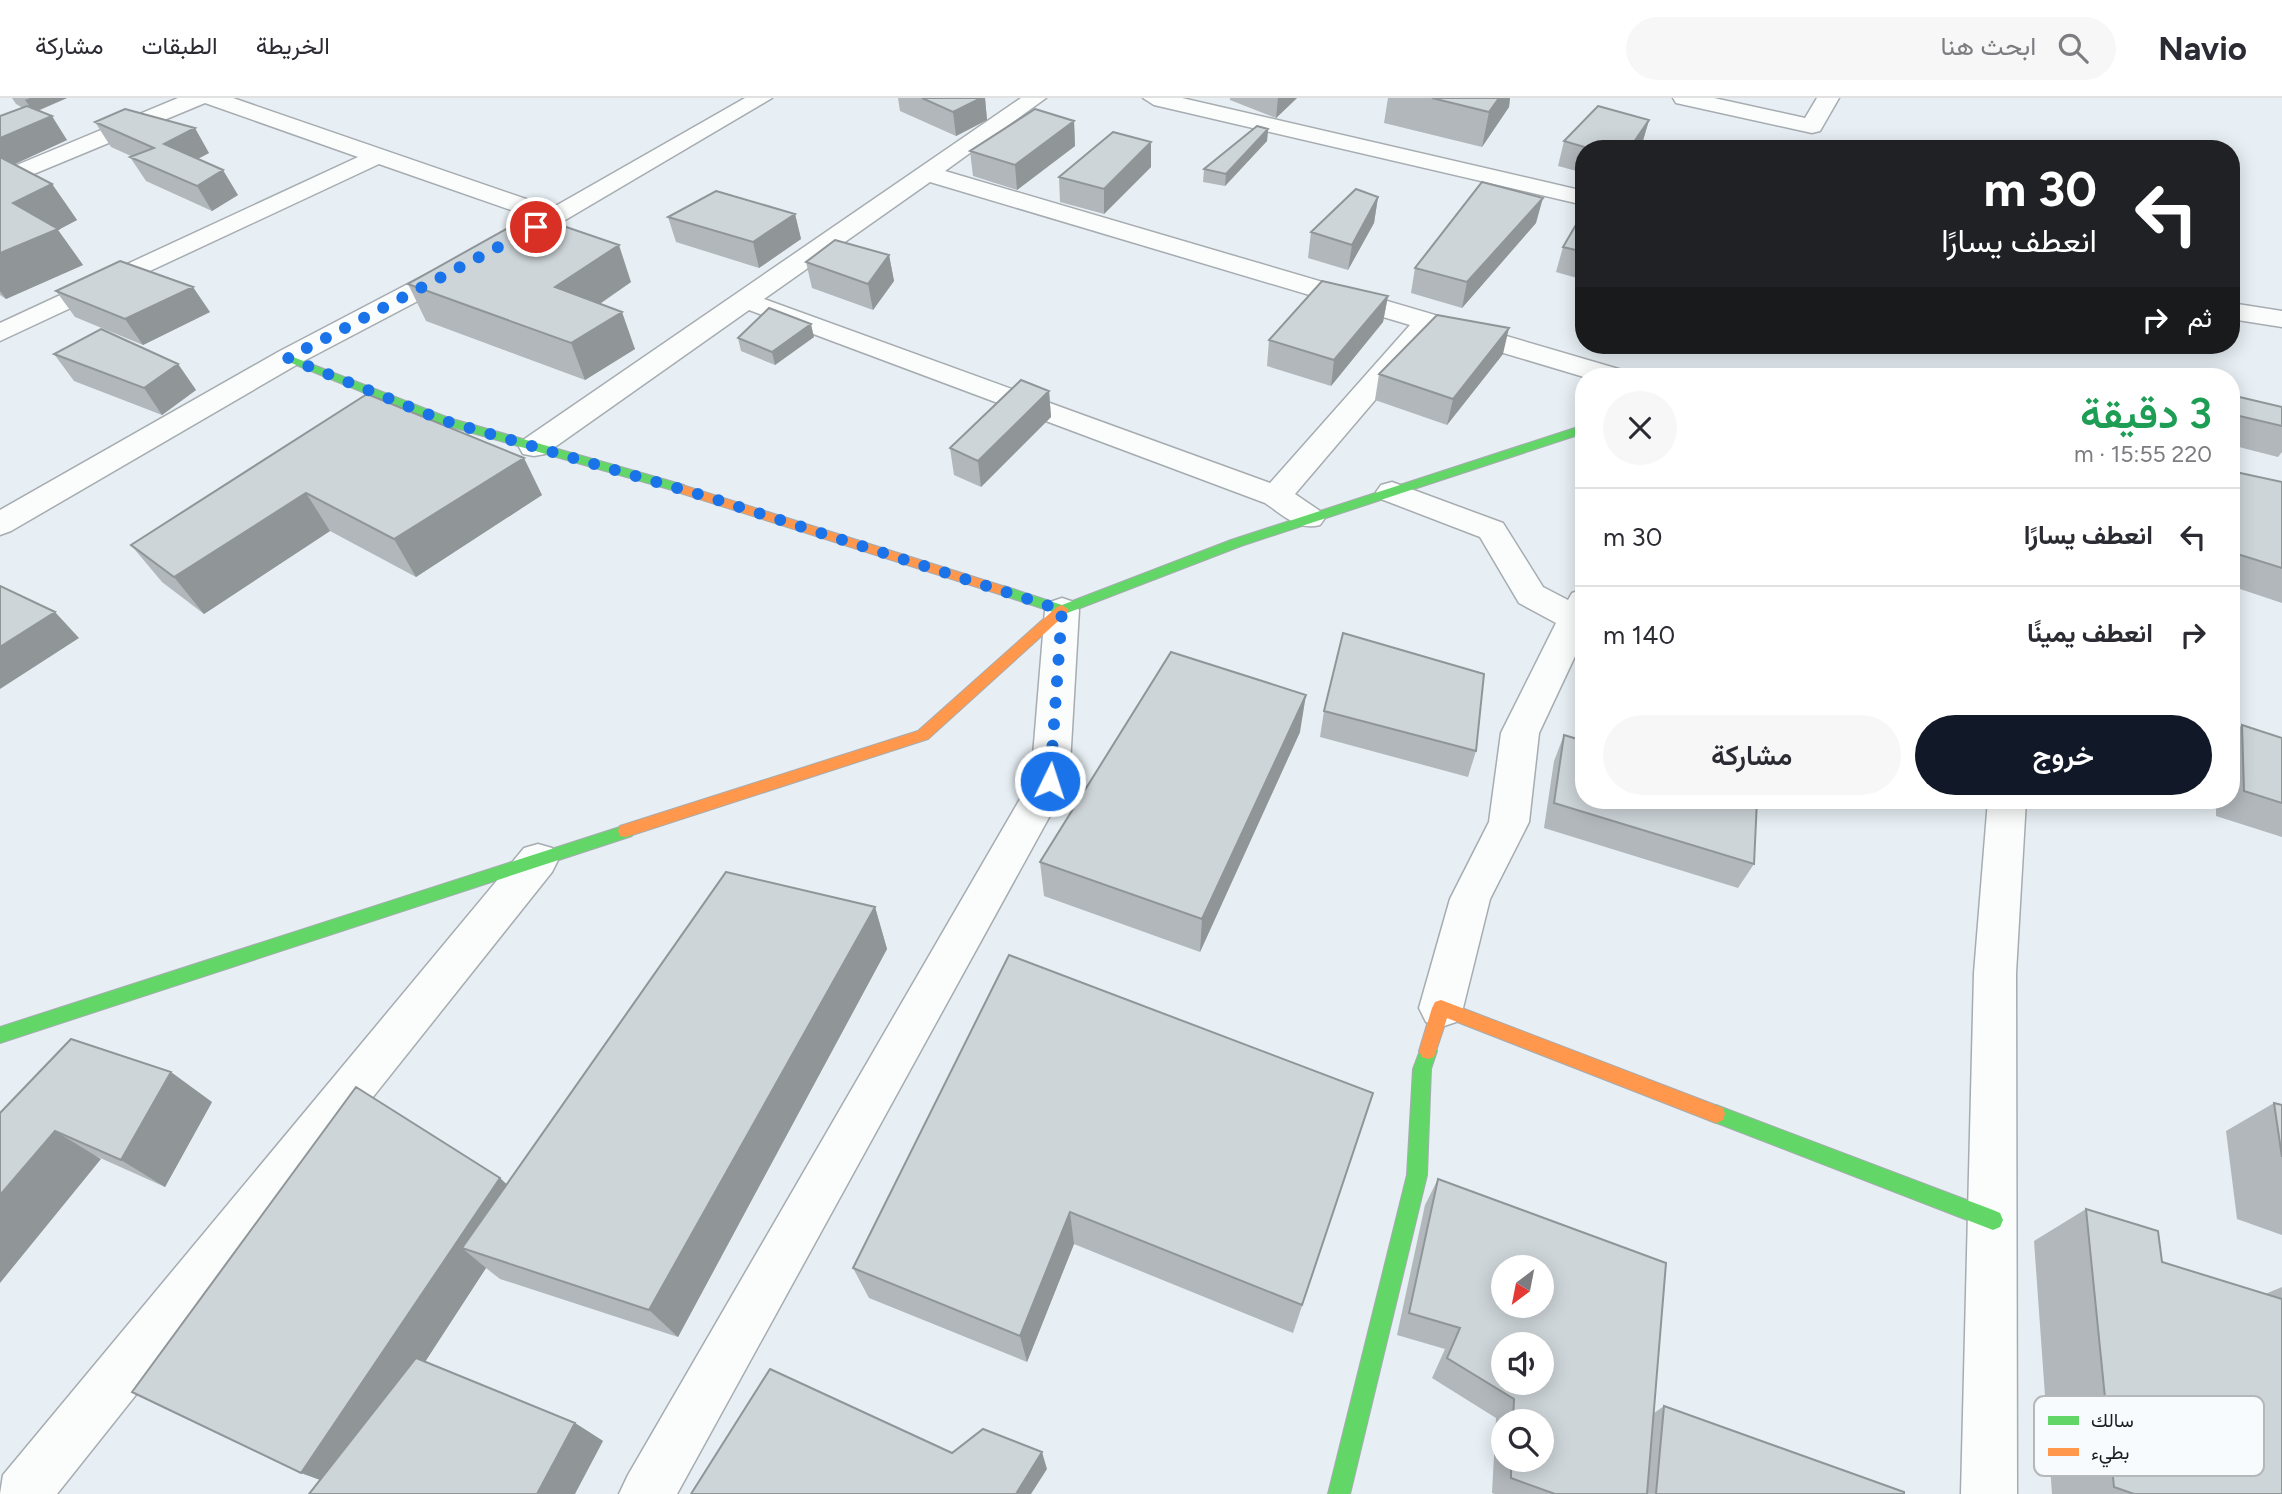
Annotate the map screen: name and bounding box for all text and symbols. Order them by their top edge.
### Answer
search box [1626,17,2116,80]
icon: search [2054,29,2092,67]
text: Navio [2158,29,2247,68]
text: ابحث هنا [1941,30,2036,62]
text: مشاركة [35,31,103,60]
text: الطبقات [141,31,218,60]
text: الخريطة [256,31,330,60]
text: 30 m [1984,159,2097,218]
icon: left [2121,168,2212,259]
pin [506,197,566,257]
icon: arrive [517,208,555,246]
text: انعطف يسارًا [1941,222,2097,260]
icon: right [2136,301,2174,339]
text: ثم [2188,302,2212,334]
text: 3 دقيقة [2080,388,2212,439]
button: close [1603,391,1677,465]
text: 220 m · 15:55 [2074,440,2212,468]
icon: left [2174,518,2212,556]
text: انعطف يسارًا [2024,519,2153,551]
text: 30 m [1603,521,1662,553]
icon: right [2174,616,2212,654]
text: انعطف يمينًا [2027,617,2153,649]
text: 140 m [1603,619,1675,651]
button: مشاركة [1603,715,1901,795]
button: خروج [1915,715,2212,795]
position arrow [1013,744,1087,818]
north arrow [1491,1255,1554,1318]
map controls [1491,1255,1554,1472]
button: sound [1491,1332,1554,1395]
legend [2034,1396,2264,1476]
button: search [1491,1409,1554,1472]
text: سالك [2091,1409,2134,1432]
text: بطيء [2091,1441,2129,1468]

